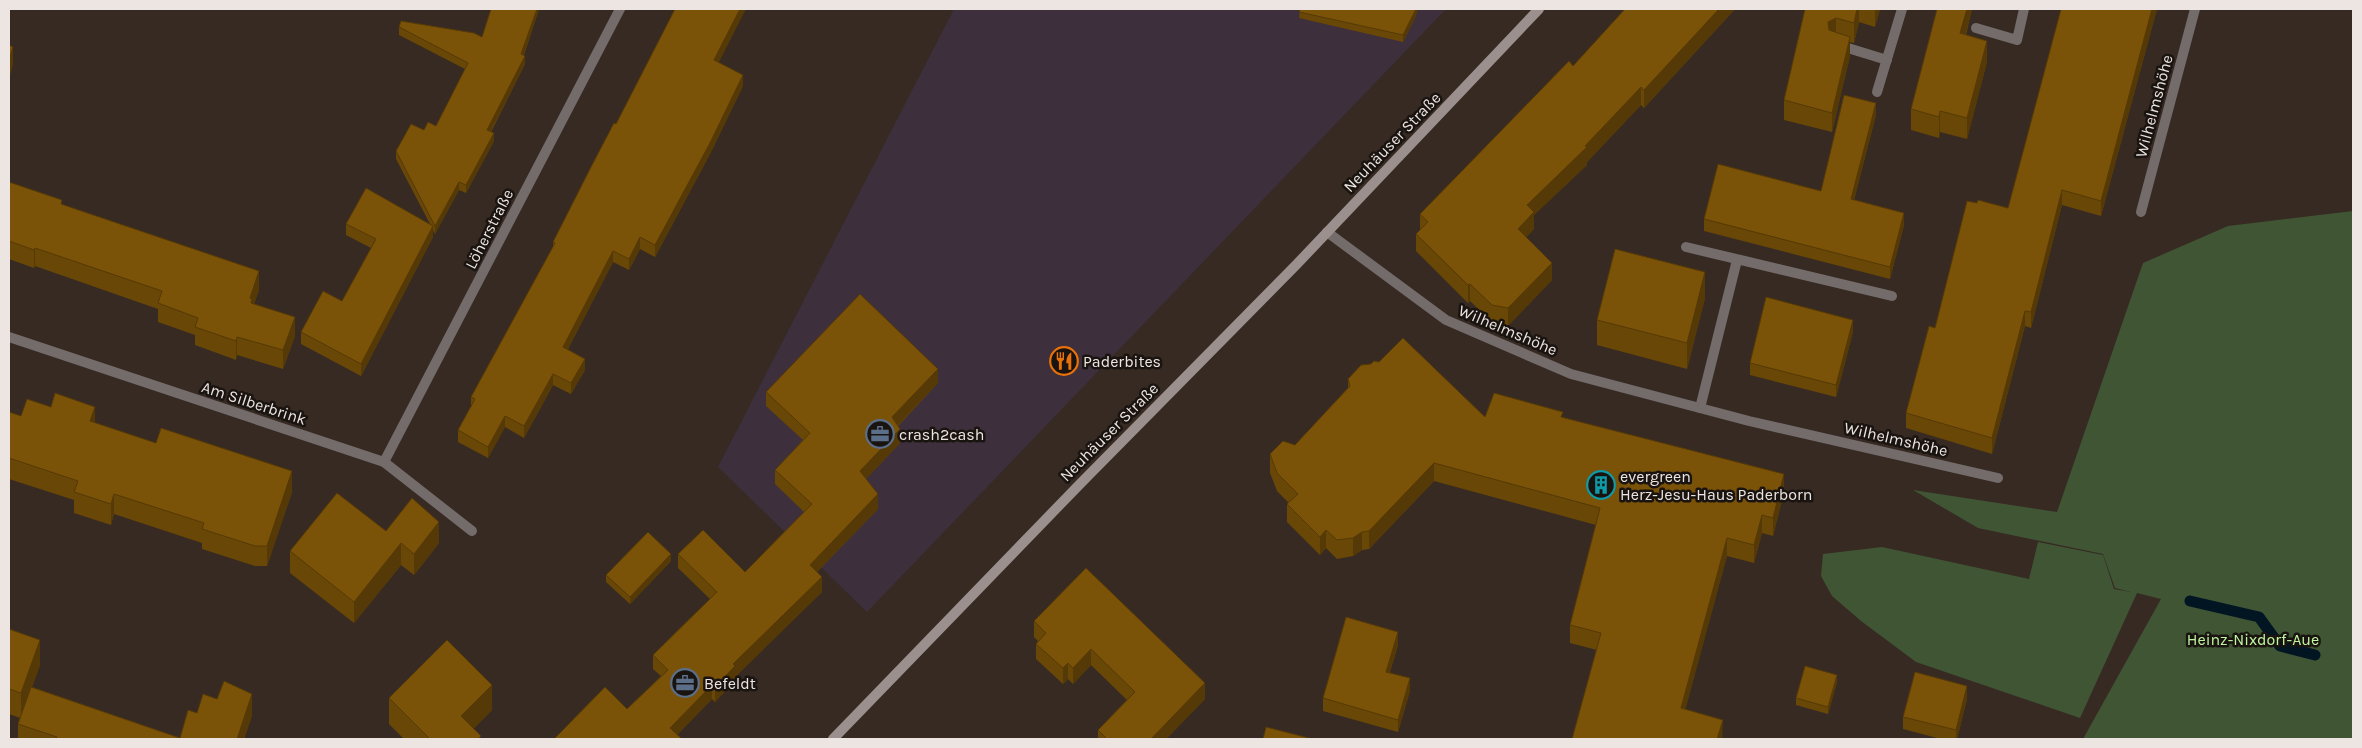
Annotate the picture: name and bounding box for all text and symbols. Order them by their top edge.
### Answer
street label: Wilhelmshöhe [2131,53,2177,159]
street label: Neuhäuser Straße [1339,88,1445,196]
street label: Löherstraße [461,186,517,272]
street label: Wilhelmshöhe [1456,301,1560,359]
restaurant icon: Paderbites [1049,346,1079,376]
place label: Paderbites [1083,352,1161,371]
street label: Am Silberbrink [199,377,309,429]
street label: Neuhäuser Straße [1056,379,1162,485]
street label: Wilhelmshöhe [1842,418,1950,460]
office icon: crash2cash [865,419,895,449]
place label: crash2cash [899,425,984,444]
place label: evergreen Herz-Jesu-Haus Paderborn [1620,467,1812,504]
building icon: evergreen Herz-Jesu-Haus Paderborn [1586,470,1616,500]
park label: Heinz-Nixdorf-Aue [2187,630,2319,649]
office icon: Befeldt [670,668,700,698]
place label: Befeldt [704,674,756,693]

